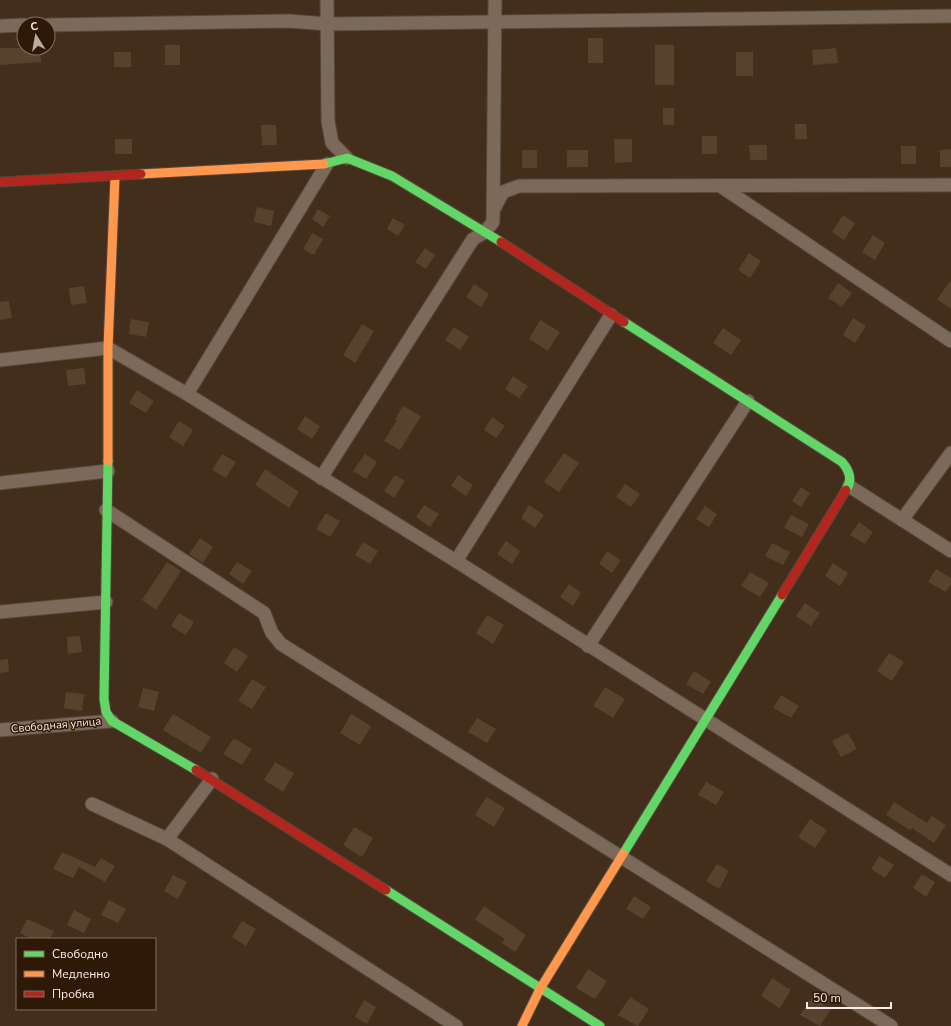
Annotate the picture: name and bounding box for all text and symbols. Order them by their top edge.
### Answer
north arrow [16,16,56,56]
text: С [29,18,40,35]
street label: Свободная улица [10,714,102,736]
legend [16,938,156,1010]
text: Свободно [52,946,108,962]
text: Медленно [52,966,110,982]
scale bar [807,984,891,1010]
text: Пробка [52,986,95,1002]
text: 50 m [813,990,841,1006]

